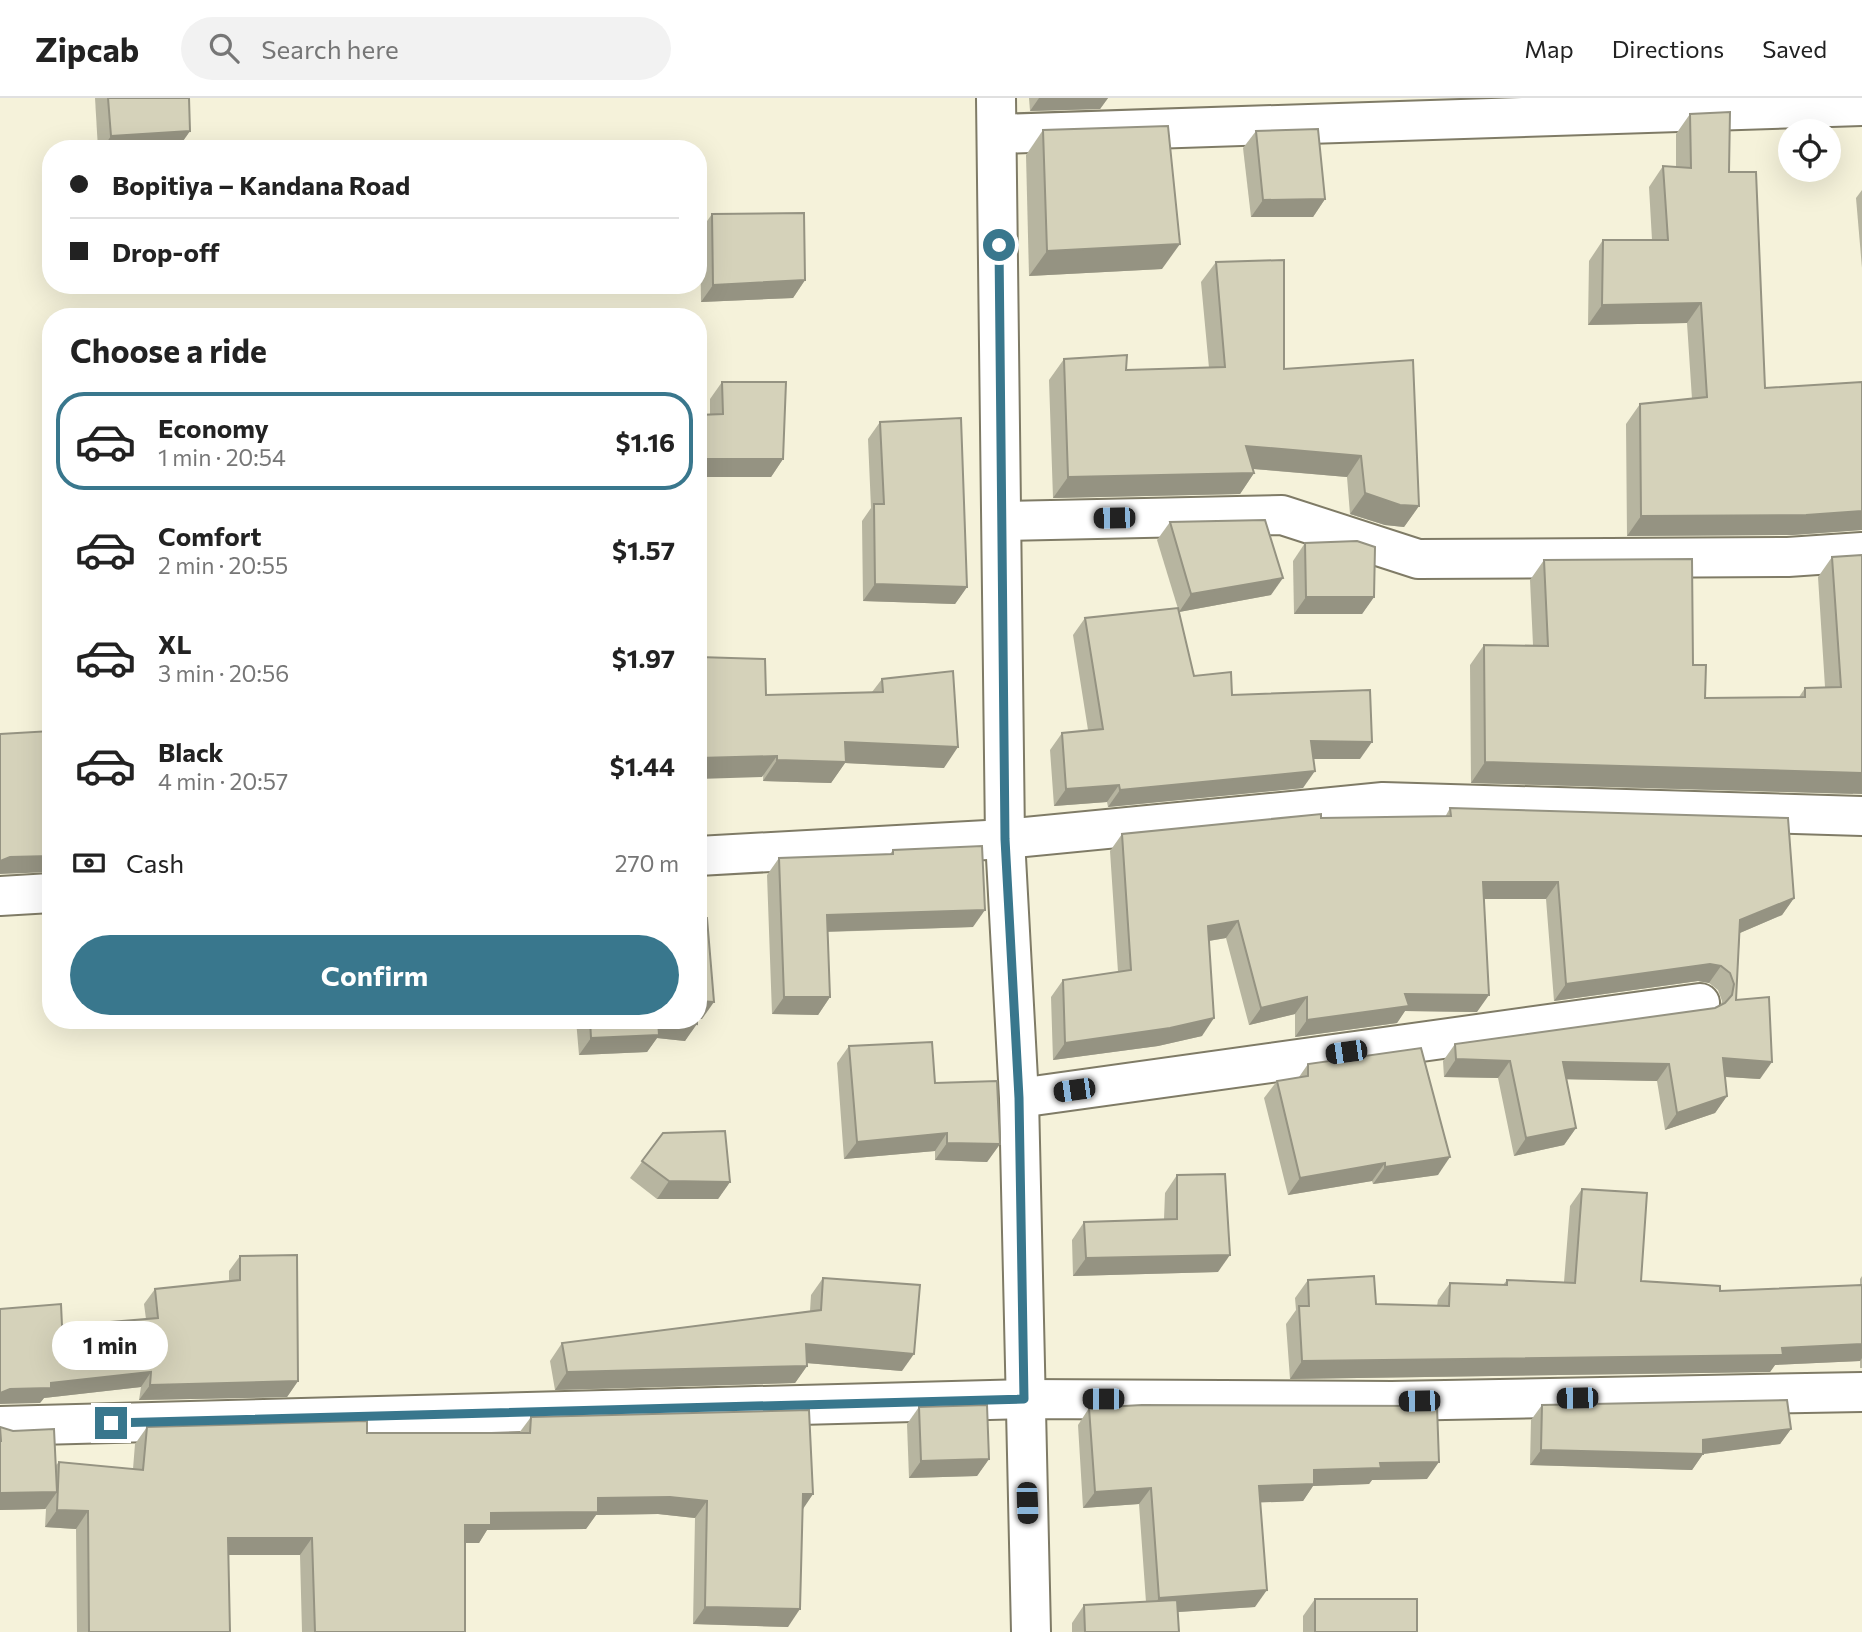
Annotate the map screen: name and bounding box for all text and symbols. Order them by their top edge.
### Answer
search box [181,17,671,80]
text: Zipcab [35,28,139,69]
icon: search [205,29,243,67]
text: Search here [261,33,399,64]
text: Map [1524,34,1574,63]
text: Directions [1612,34,1724,63]
text: Saved [1762,34,1827,63]
map controls [1778,119,1841,182]
button: locate [1778,119,1841,182]
text: Bopitiya – Kandana Road [112,169,410,200]
route start [983,229,1015,261]
text: Drop-off [112,236,219,267]
text: Choose a ride [70,330,267,370]
icon: car [74,410,137,473]
text: Economy [158,412,269,443]
text: $1.16 [616,426,675,457]
text: 1 min · 20:54 [158,443,286,471]
car [1093,507,1136,529]
icon: car [74,518,137,581]
text: Comfort [158,520,261,551]
text: $1.57 [612,534,675,565]
text: 2 min · 20:55 [158,551,288,579]
icon: car [74,626,137,689]
text: XL [158,628,192,659]
text: $1.97 [612,642,675,673]
text: 3 min · 20:56 [158,659,289,687]
icon: car [74,734,137,797]
text: Black [158,736,224,767]
text: $1.44 [610,750,675,781]
text: 4 min · 20:57 [158,767,288,795]
icon: cash [70,844,108,882]
text: Cash [126,847,184,878]
text: 270 m [615,849,679,877]
button: Confirm [70,935,679,1015]
car [1324,1039,1369,1065]
car [1052,1077,1097,1103]
callout: 1 min [53,1322,169,1370]
text: 1 min [83,1331,137,1359]
car [1556,1387,1599,1409]
car [1083,1389,1125,1410]
car [1398,1390,1441,1412]
route end [95,1407,127,1439]
car [1016,1482,1039,1524]

